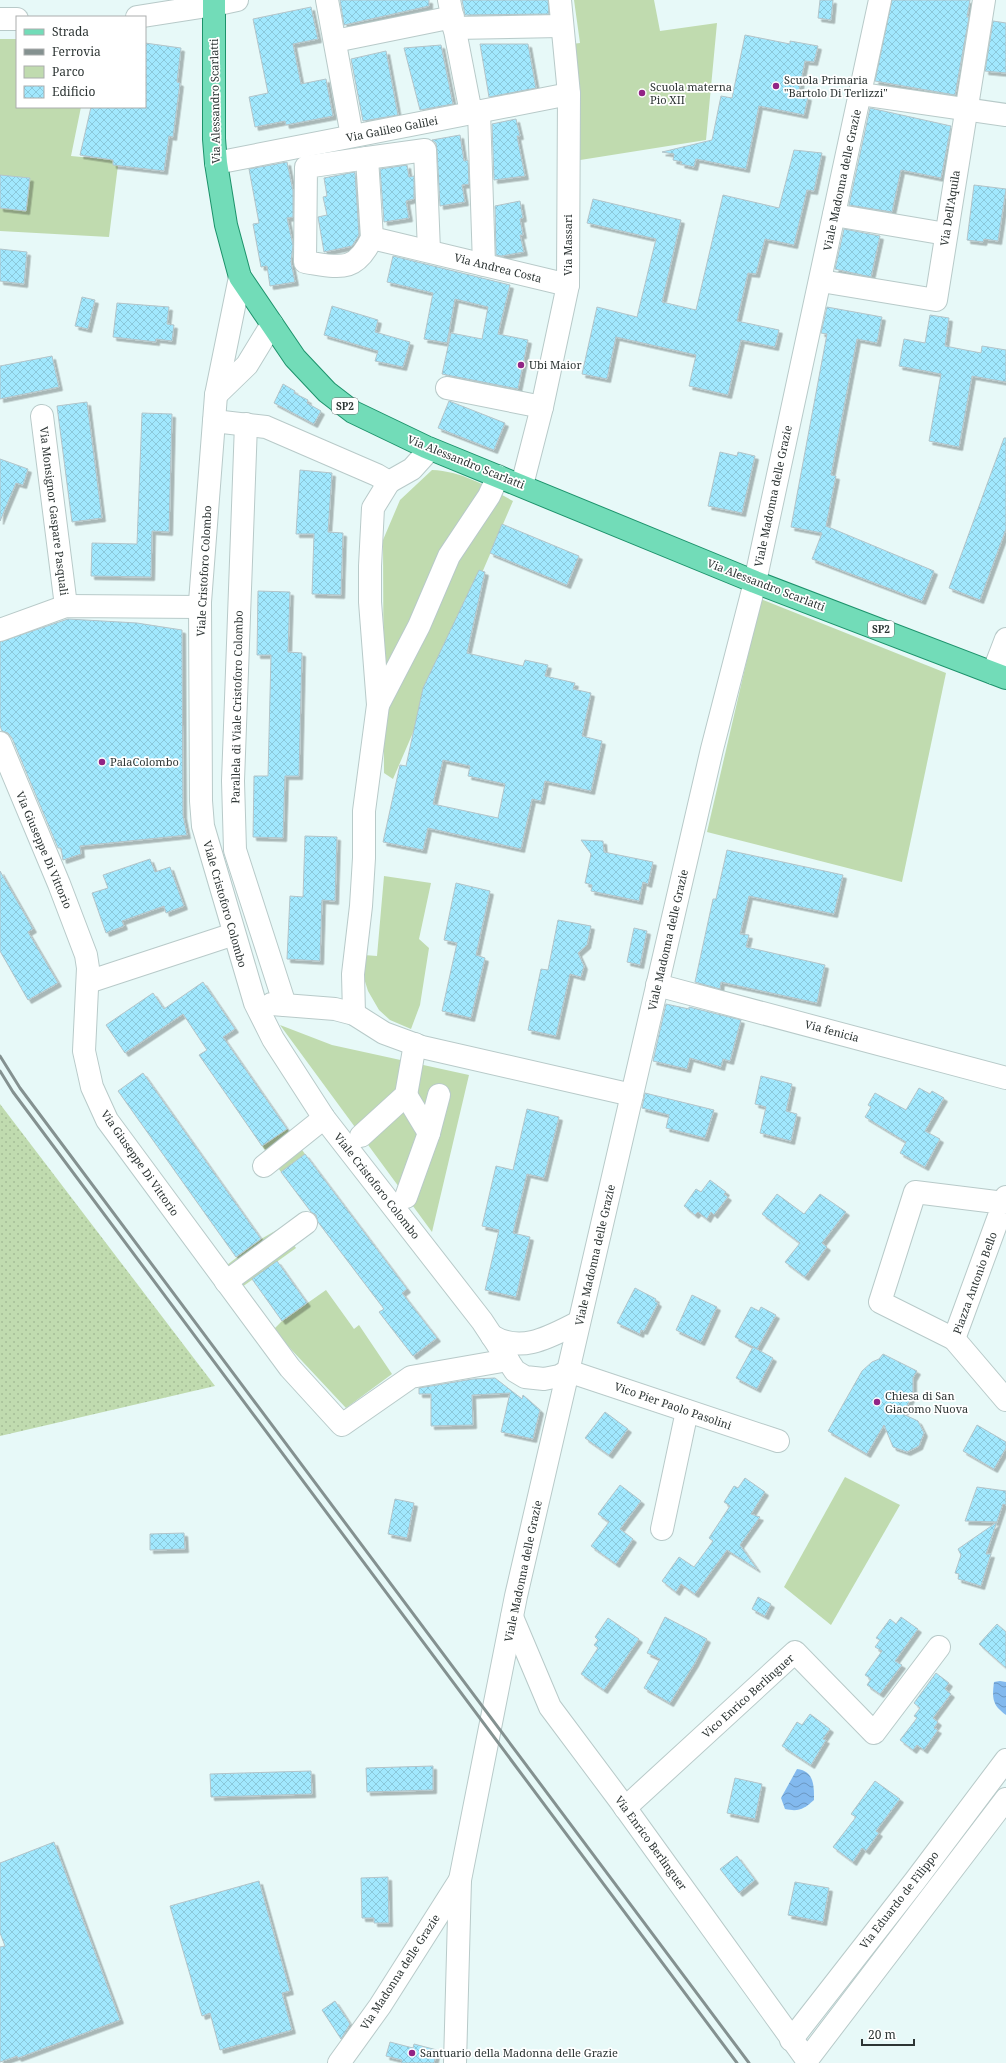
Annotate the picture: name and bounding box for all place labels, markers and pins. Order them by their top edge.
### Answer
place label: Scuola Primaria "Bartolo Di Terlizzi" [784,72,888,100]
place label: Scuola materna Pio XII [650,79,732,107]
marker: Scuola Primaria "Bartolo Di Terlizzi" [771,81,781,91]
marker: Scuola materna Pio XII [637,88,647,98]
place label: Ubi Maior [529,357,582,372]
marker: Ubi Maior [516,360,526,370]
place label: PalaColombo [110,754,179,769]
marker: PalaColombo [97,757,107,767]
place label: Chiesa di San Giacomo Nuova [885,1388,968,1416]
marker: Chiesa di San Giacomo Nuova [872,1397,882,1407]
place label: Santuario della Madonna delle Grazie [420,2045,618,2060]
marker: Santuario della Madonna delle Grazie [407,2048,417,2058]

